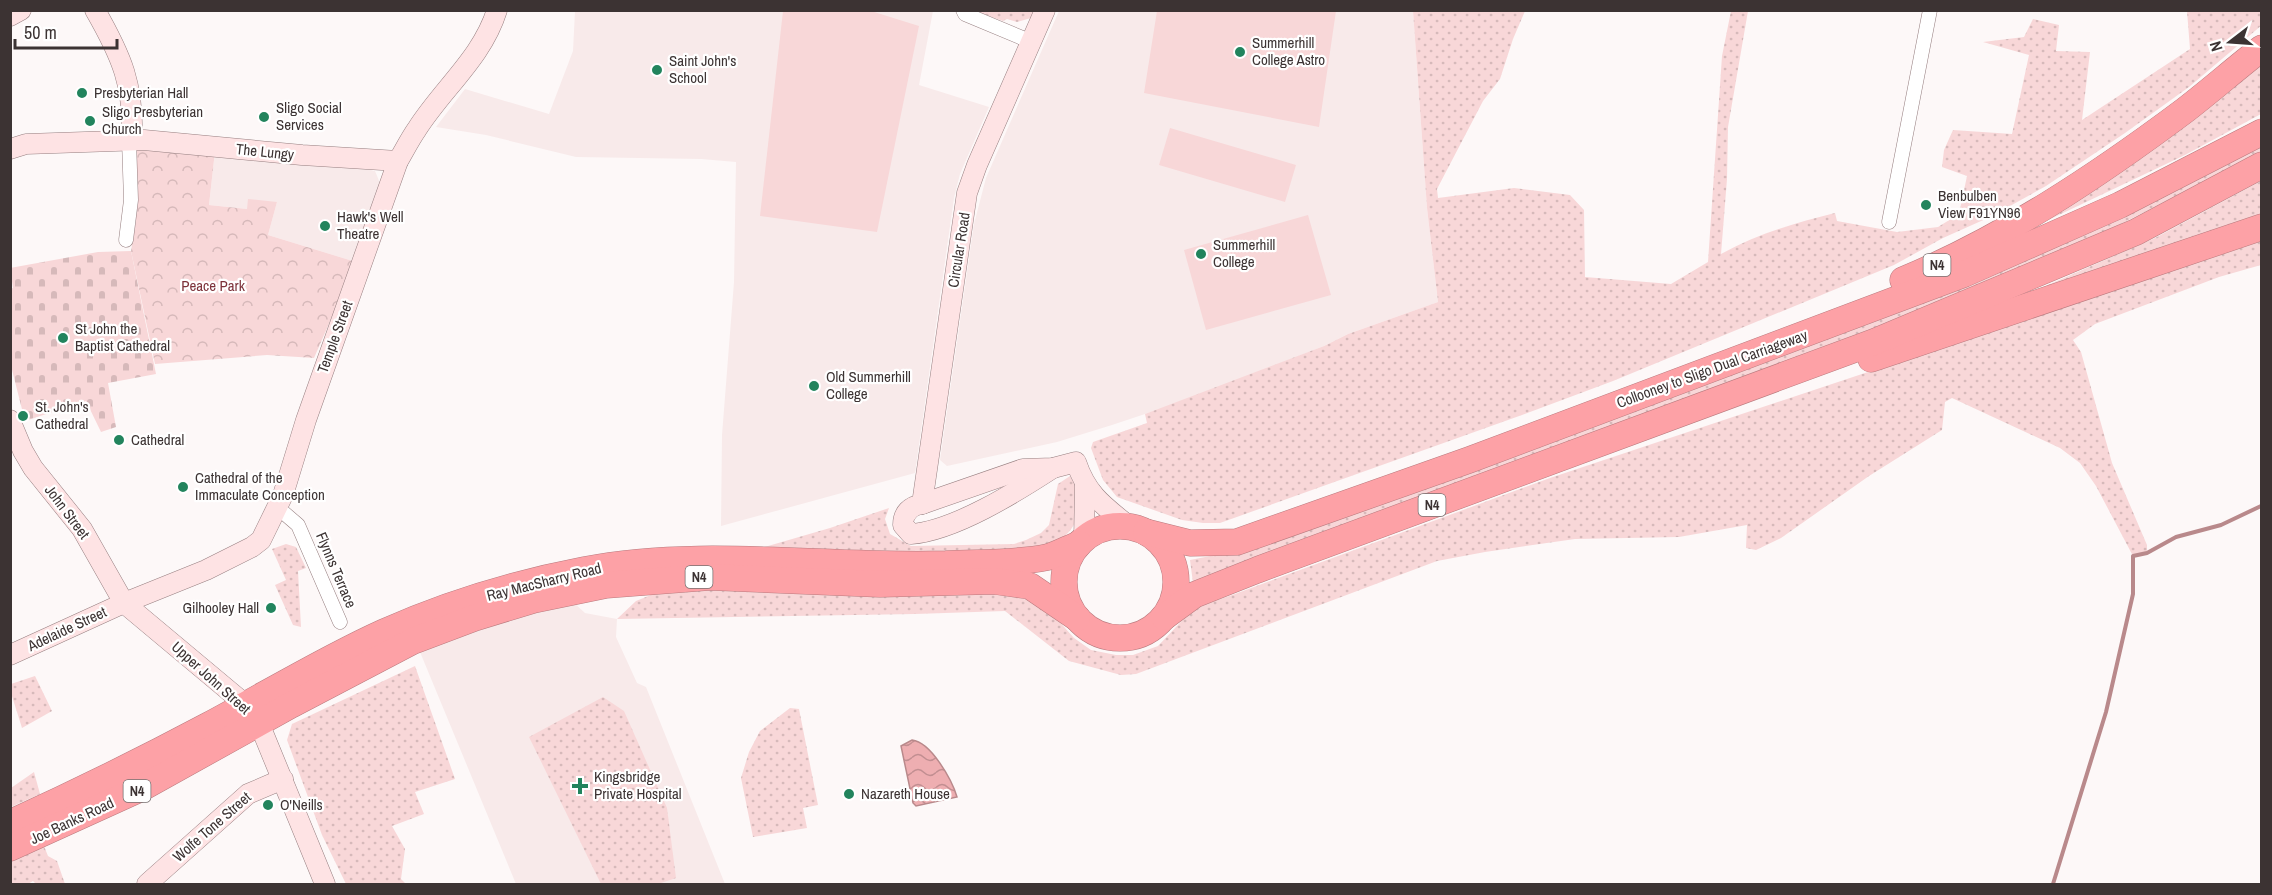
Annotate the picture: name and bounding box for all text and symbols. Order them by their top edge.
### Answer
scale bar [15,12,117,50]
north arrow [2200,12,2260,72]
text: 50 m [24,20,57,45]
place label: Summerhill College Astro [1252,32,1325,70]
text: N [2204,39,2228,54]
marker: Summerhill College Astro [1233,45,1247,59]
place label: Saint John's School [669,50,736,88]
marker: Saint John's School [650,63,664,77]
place label: Presbyterian Hall [94,82,188,103]
marker: Presbyterian Hall [75,86,89,100]
place label: Sligo Social Services [276,97,342,135]
place label: Sligo Presbyterian Church [102,101,203,139]
marker: Sligo Social Services [257,110,271,124]
marker: Sligo Presbyterian Church [83,114,97,128]
street label: The Lungy [235,138,296,165]
place label: Benbulben View F91YN96 [1938,185,2021,223]
marker: Benbulben View F91YN96 [1919,198,1933,212]
place label: Hawk's Well Theatre [337,206,403,244]
street label: Circular Road [942,211,975,289]
marker: Hawk's Well Theatre [318,219,332,233]
place label: Summerhill College [1213,234,1275,272]
marker: Summerhill College [1194,247,1208,261]
road number: N4 [1924,254,1950,276]
park label: Peace Park [181,275,246,296]
street label: Temple Street [312,297,358,376]
place label: St John the Baptist Cathedral [75,318,170,356]
street label: Collooney to Sligo Dual Carriageway [1613,324,1811,413]
marker: St John the Baptist Cathedral [56,331,70,345]
place label: Old Summerhill College [826,366,911,404]
marker: Old Summerhill College [807,379,821,393]
place label: St. John's Cathedral [35,396,89,434]
marker: St. John's Cathedral [16,409,30,423]
place label: Cathedral [131,429,184,450]
marker: Cathedral [112,433,126,447]
place label: Cathedral of the Immaculate Conception [195,467,325,505]
street label: John Street [40,480,95,544]
marker: Cathedral of the Immaculate Conception [176,480,190,494]
road number: N4 [1418,494,1446,516]
street label: Flynns Terrace [311,529,362,611]
street label: Ray MacSharry Road [484,557,603,606]
road number: N4 [686,566,712,588]
place label: Gilhooley Hall [182,597,259,618]
street label: Adelaide Street [23,601,110,656]
marker: Gilhooley Hall [264,601,278,615]
street label: Upper John Street [167,636,256,719]
place label: Kingsbridge Private Hospital [594,766,682,804]
marker: Kingsbridge Private Hospital [571,777,589,795]
road number: N4 [124,780,150,802]
place label: Nazareth House [861,783,950,804]
street label: Wolfe Tone Street [168,786,256,866]
marker: Nazareth House [842,787,856,801]
street label: Joe Banks Road [26,792,117,849]
place label: O'Neills [280,794,323,815]
marker: O'Neills [261,798,275,812]

